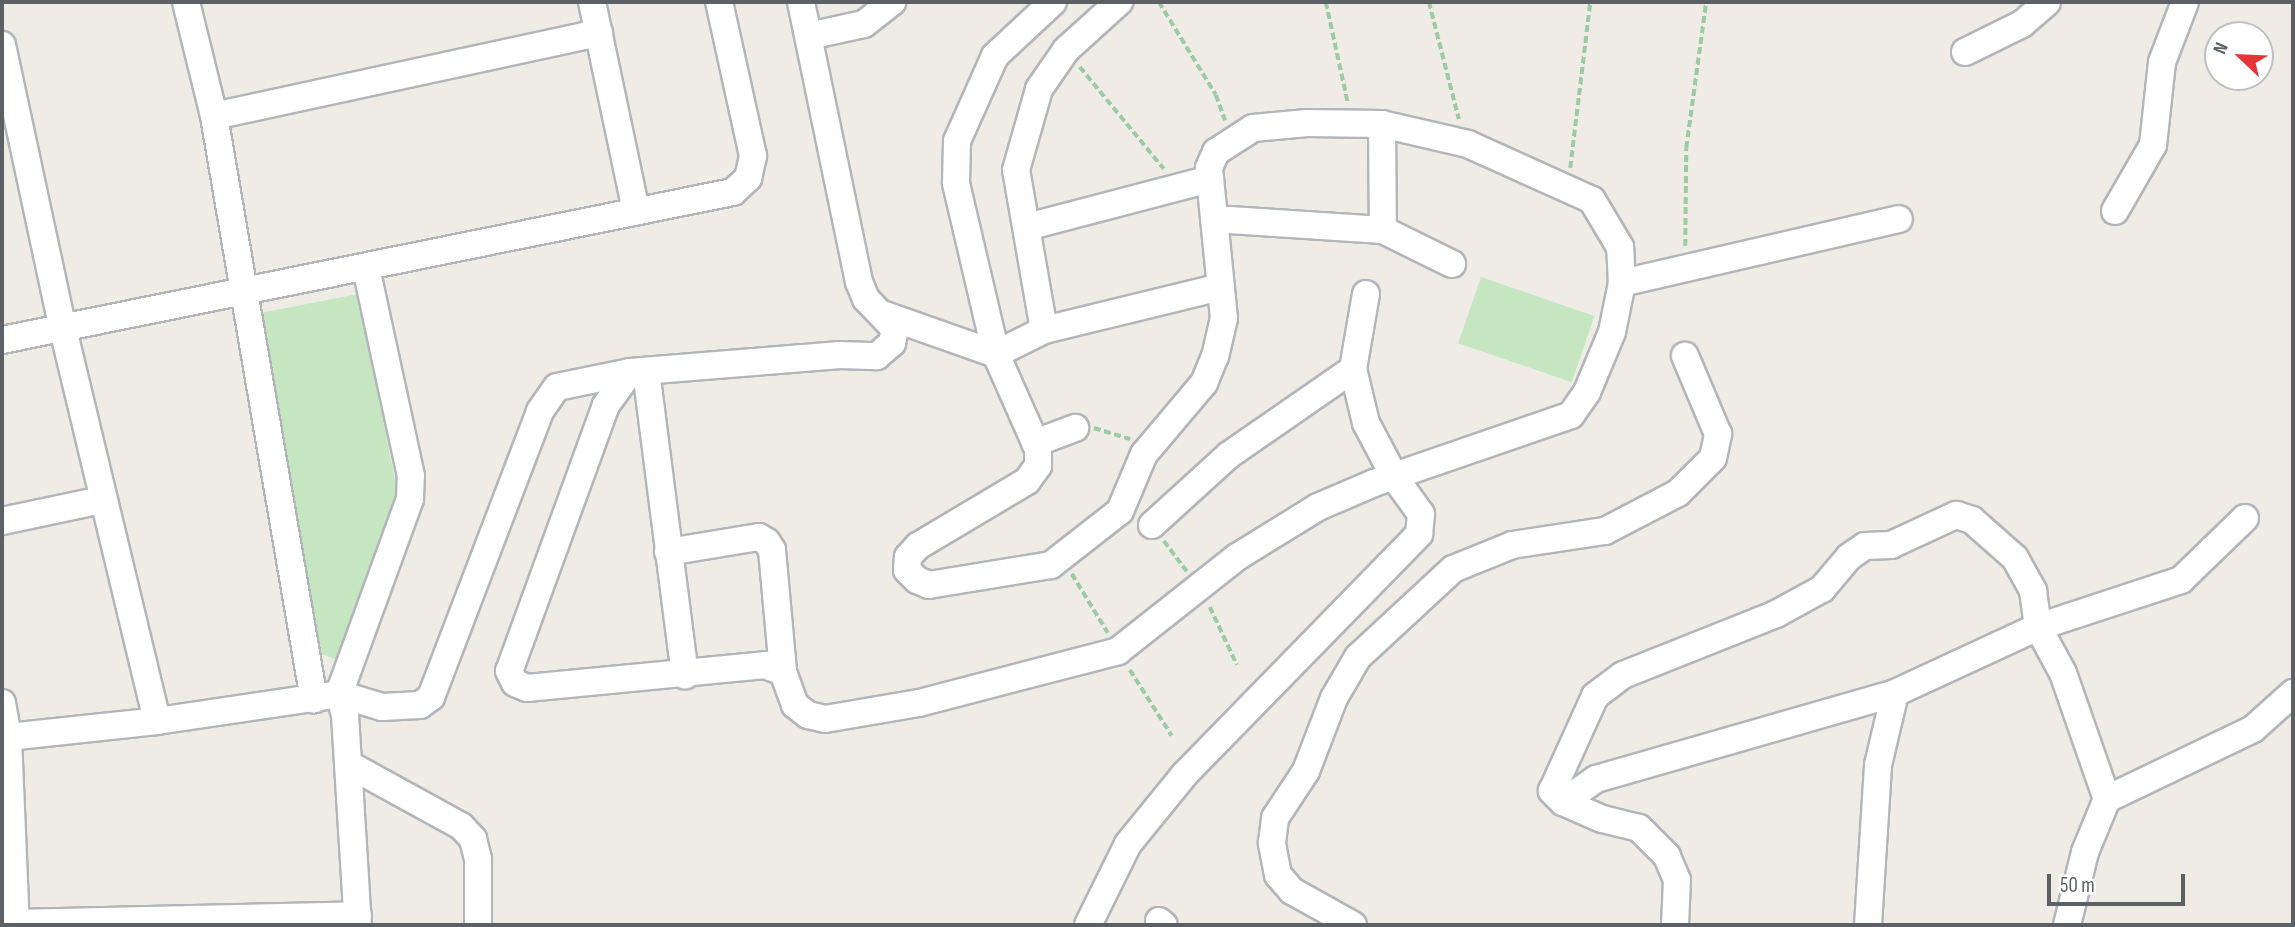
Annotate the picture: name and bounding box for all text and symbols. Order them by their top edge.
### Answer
north arrow [2204,21,2274,91]
text: N [2208,39,2234,58]
scale bar [2050,860,2188,904]
text: 50 m [2060,873,2095,898]

